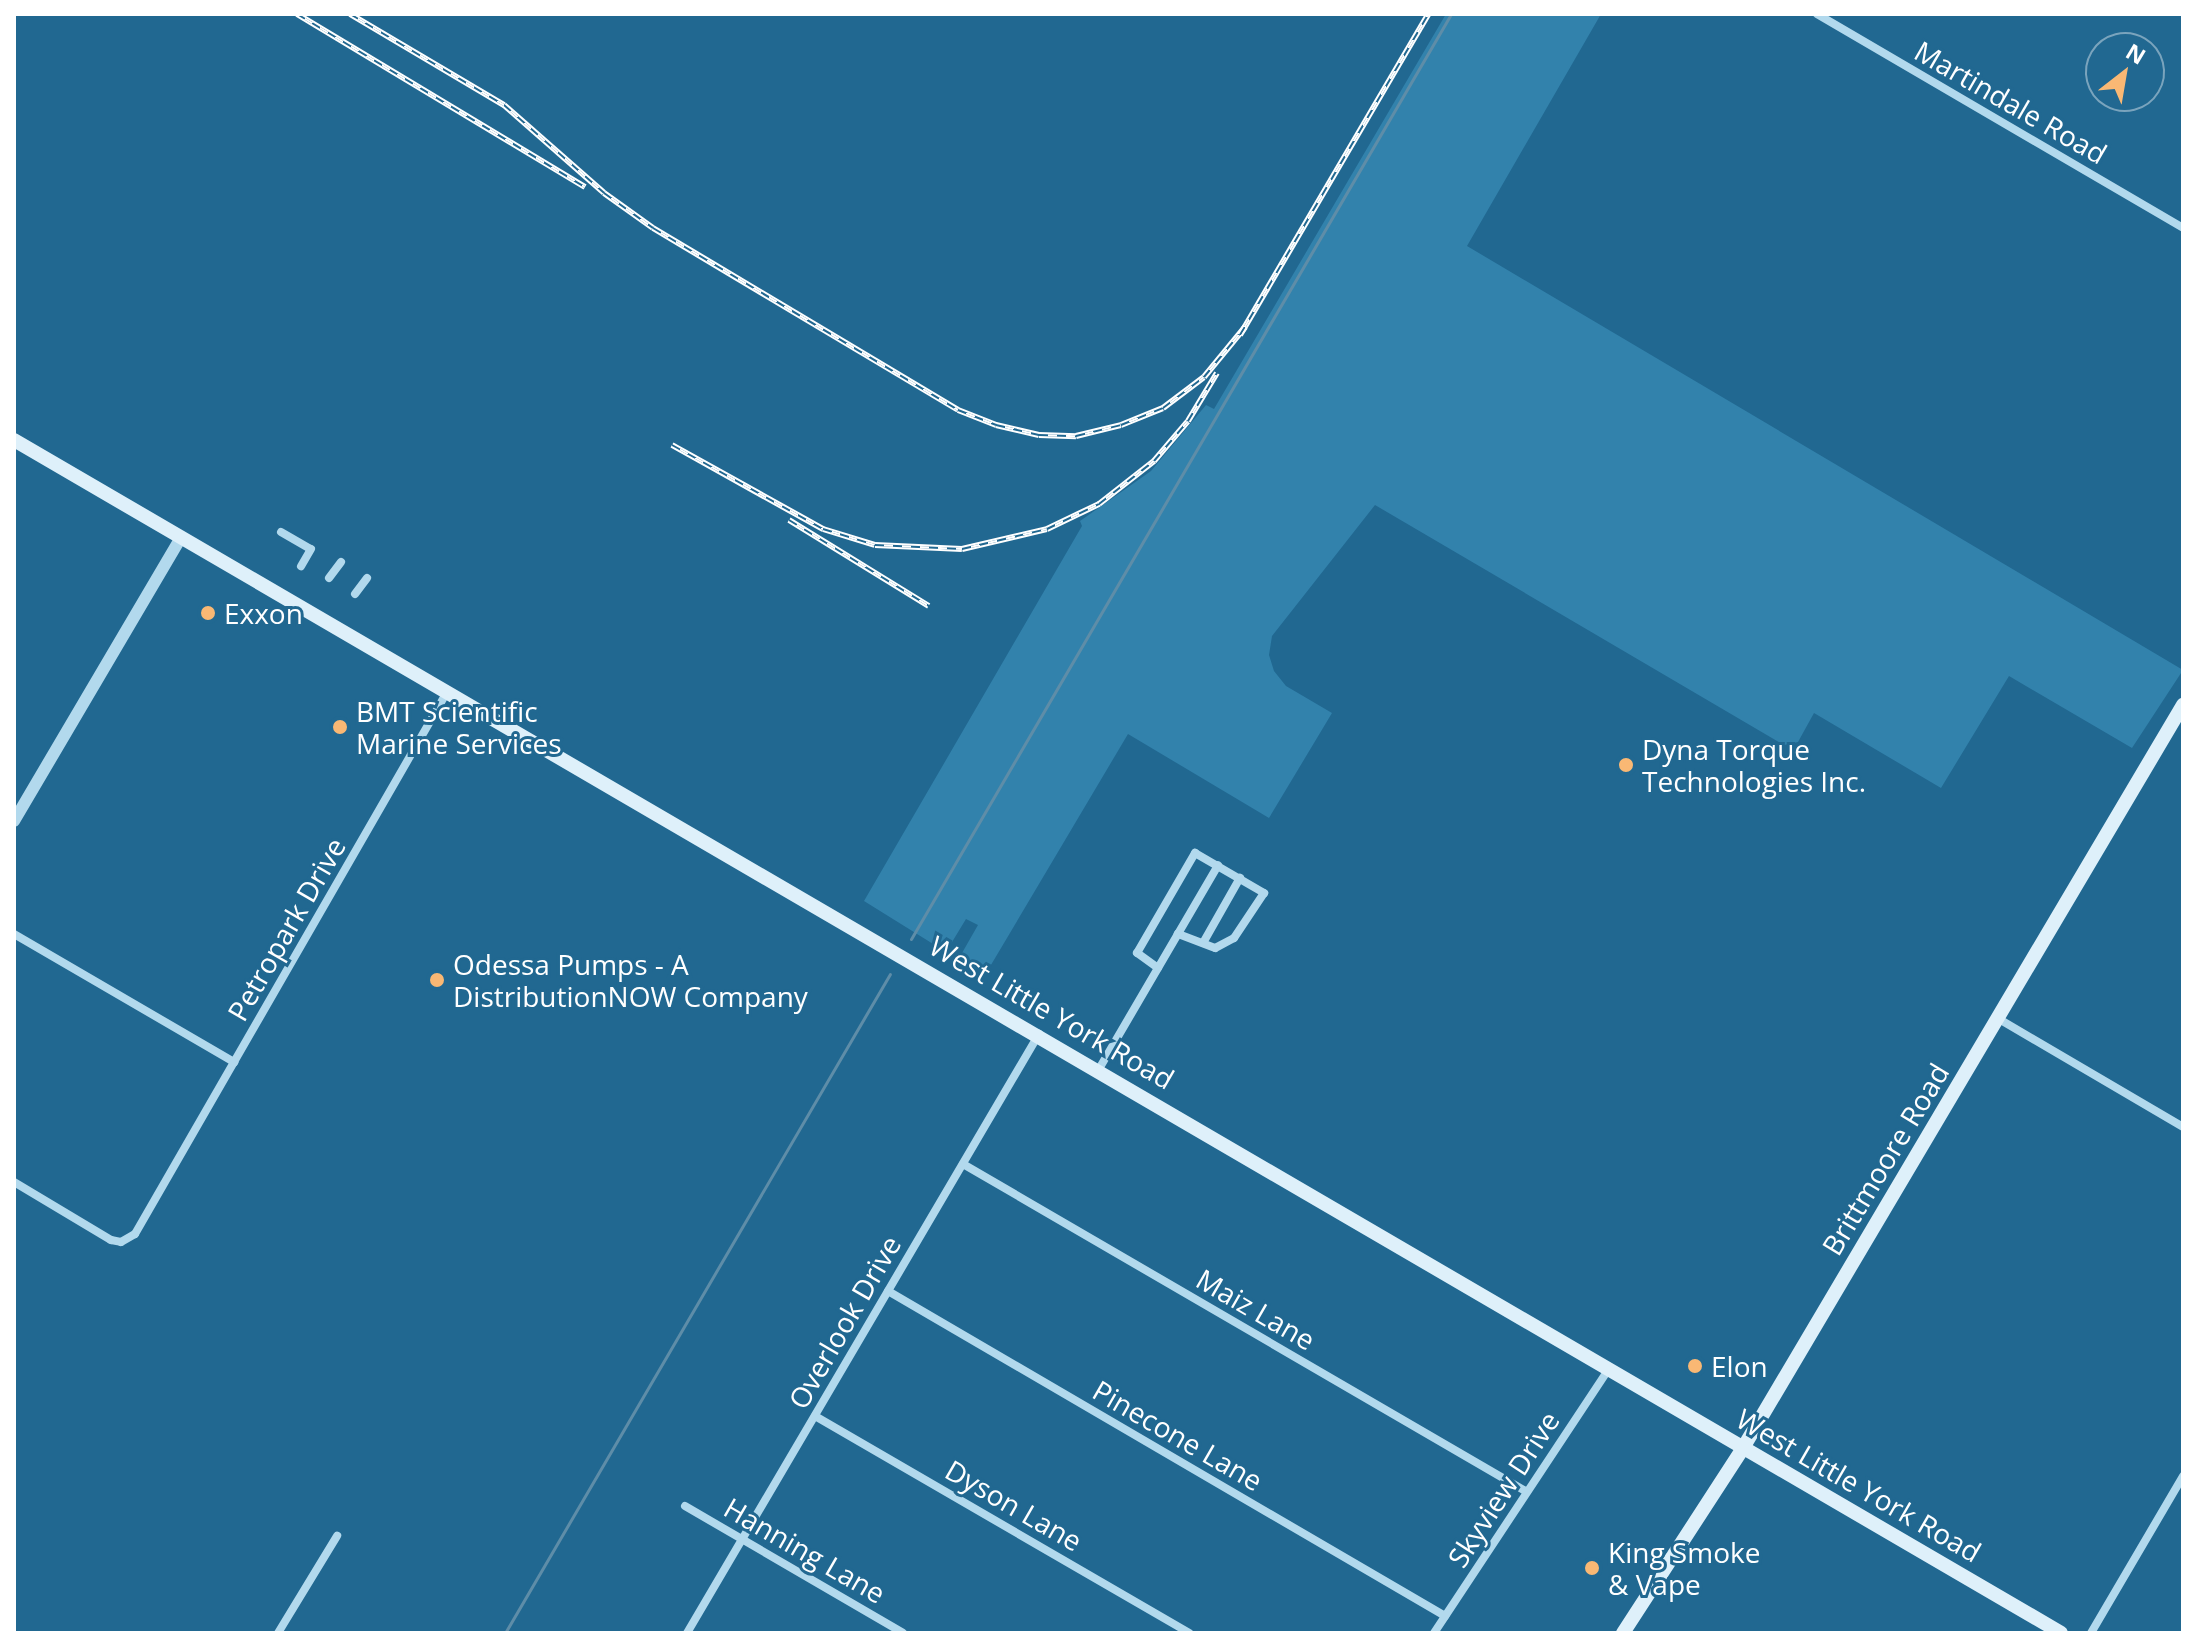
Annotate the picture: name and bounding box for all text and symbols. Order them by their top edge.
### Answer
north arrow [2085,32,2165,112]
street label: Martindale Road [1909,33,2113,171]
text: N [2121,36,2152,71]
place label: Exxon [224,596,303,630]
marker: Exxon [199,604,217,622]
place label: BMT Scientific Marine Services [356,694,561,760]
marker: BMT Scientific Marine Services [331,718,349,736]
place label: Dyna Torque Technologies Inc. [1642,732,1866,798]
marker: Dyna Torque Technologies Inc. [1617,756,1635,774]
street label: Petropark Drive [220,832,352,1026]
street label: West Little York Road [924,928,1180,1096]
place label: Odessa Pumps - A DistributionNOW Company [453,947,808,1013]
marker: Odessa Pumps - A DistributionNOW Company [428,971,446,989]
street label: Brittmoore Road [1815,1057,1955,1261]
street label: Overlook Drive [781,1230,907,1414]
street label: Maiz Lane [1191,1262,1321,1356]
place label: Elon [1711,1349,1768,1383]
marker: Elon [1686,1357,1704,1375]
street label: Pinecone Lane [1087,1373,1269,1497]
street label: West Little York Road [1731,1401,1987,1569]
street label: Skyview Drive [1440,1405,1566,1573]
street label: Dyson Lane [940,1452,1088,1558]
street label: Hanning Lane [719,1490,891,1610]
place label: King Smoke & Vape [1608,1535,1760,1601]
marker: King Smoke & Vape [1583,1559,1601,1577]

